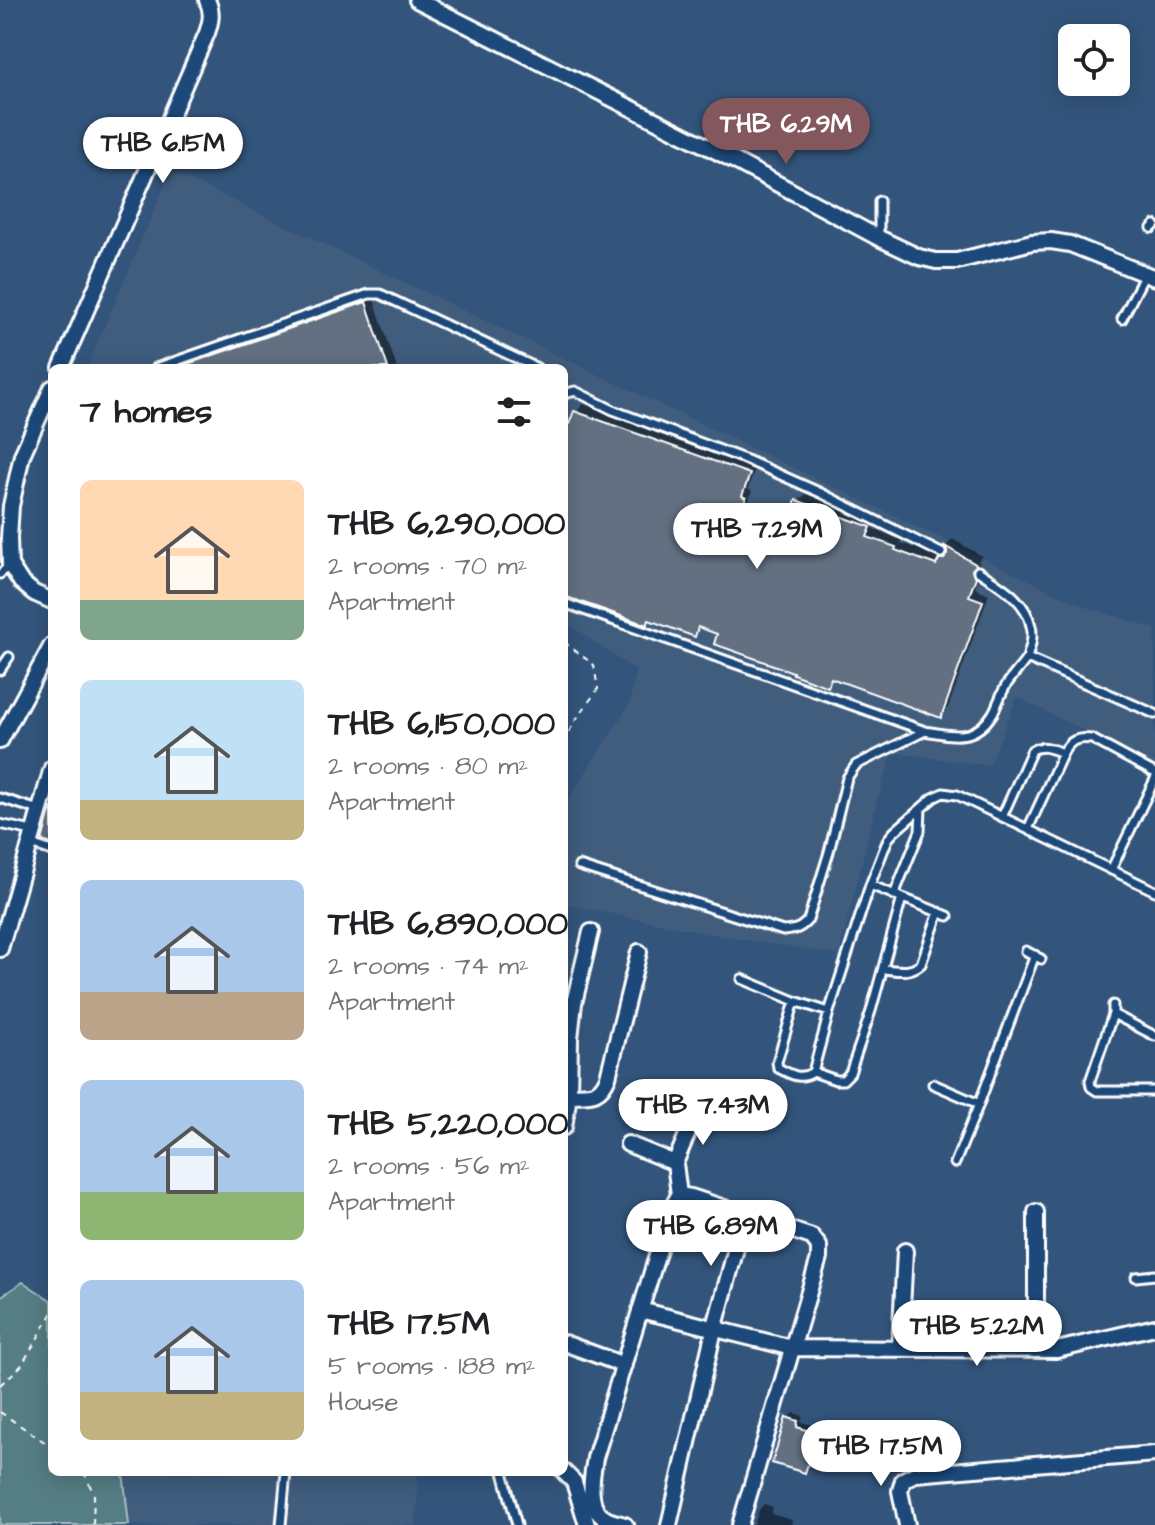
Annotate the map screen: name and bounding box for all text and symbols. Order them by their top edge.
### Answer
map controls [1058,24,1130,96]
button: locate [1058,24,1130,96]
pin: THB 6.29M [694,98,878,166]
text: THB 6.29M [720,106,852,142]
pin: THB 6.15M [71,117,255,185]
text: THB 6.15M [101,125,225,161]
text: 7 homes [80,388,212,436]
icon: filters [492,390,536,434]
text: THB 6,290,000 [328,500,566,548]
pin: THB 7.29M [665,503,849,571]
text: THB 7.29M [691,511,823,547]
icon: home [144,512,240,608]
text: 2 rooms · 70 m² [328,548,527,584]
text: Apartment [328,584,455,620]
text: THB 6,150,000 [328,700,555,748]
icon: home [144,712,240,808]
text: 2 rooms · 80 m² [328,748,528,784]
text: Apartment [328,784,455,820]
text: THB 6,890,000 [328,900,568,948]
icon: home [144,912,240,1008]
text: 2 rooms · 74 m² [328,948,529,984]
text: Apartment [328,984,455,1020]
pin: THB 7.43M [611,1079,795,1147]
text: THB 7.43M [637,1087,769,1123]
text: THB 5,220,000 [328,1100,568,1148]
icon: home [144,1112,240,1208]
text: 2 rooms · 56 m² [328,1148,530,1184]
text: Apartment [328,1184,455,1220]
pin: THB 6.89M [619,1200,803,1268]
text: THB 6.89M [644,1208,778,1244]
text: THB 17.5M [328,1300,490,1348]
pin: THB 5.22M [885,1300,1069,1368]
text: THB 5.22M [910,1308,1044,1344]
icon: home [144,1312,240,1408]
text: 5 rooms · 188 m² [328,1348,536,1384]
text: House [328,1384,399,1420]
pin: THB 17.5M [789,1420,973,1488]
text: THB 17.5M [819,1428,943,1464]

